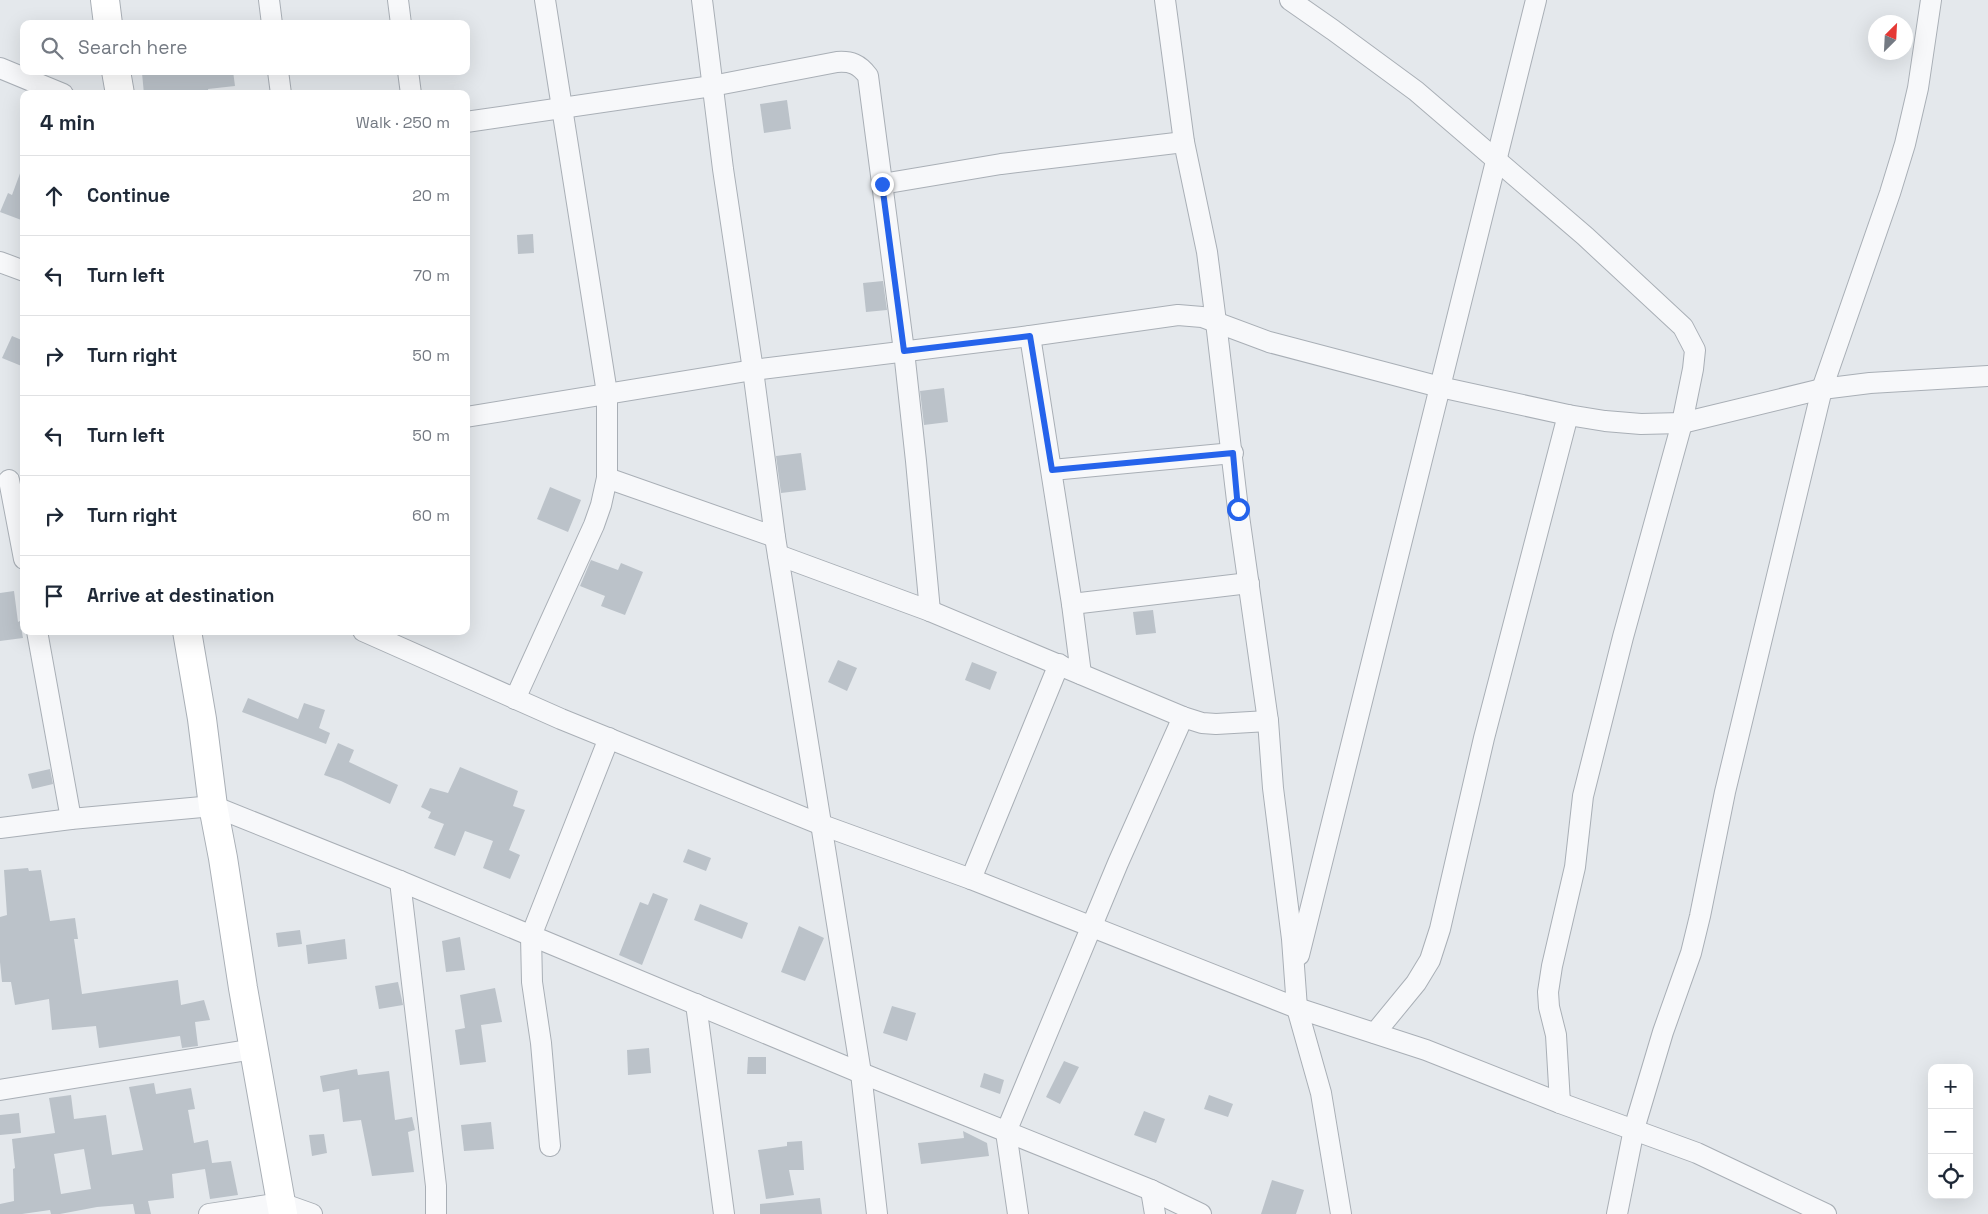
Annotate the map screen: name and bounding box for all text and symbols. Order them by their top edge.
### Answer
north arrow [1868,15,1913,60]
search box [20,20,470,75]
icon: search [38,34,66,62]
text: Search here [78,35,188,60]
text: 4 min [40,109,95,136]
text: Walk · 250 m [356,112,450,133]
route end [871,173,894,196]
icon: ahead [40,182,68,210]
text: Continue [87,183,170,208]
text: 20 m [412,185,450,206]
icon: left [40,262,68,290]
text: Turn left [87,263,165,288]
text: 70 m [413,265,450,286]
icon: right [40,342,68,370]
text: Turn right [87,343,177,368]
text: 50 m [412,345,450,366]
icon: left [40,422,68,450]
text: Turn left [87,423,165,448]
text: 50 m [412,425,450,446]
route start [1227,498,1250,521]
icon: right [40,502,68,530]
text: Turn right [87,503,177,528]
text: 60 m [412,505,450,526]
icon: arrive [40,582,68,610]
text: Arrive at destination [87,583,275,608]
map controls [1928,1064,1973,1199]
button: + [1928,1064,1973,1109]
button: − [1928,1109,1973,1154]
button: locate [1928,1154,1973,1199]

